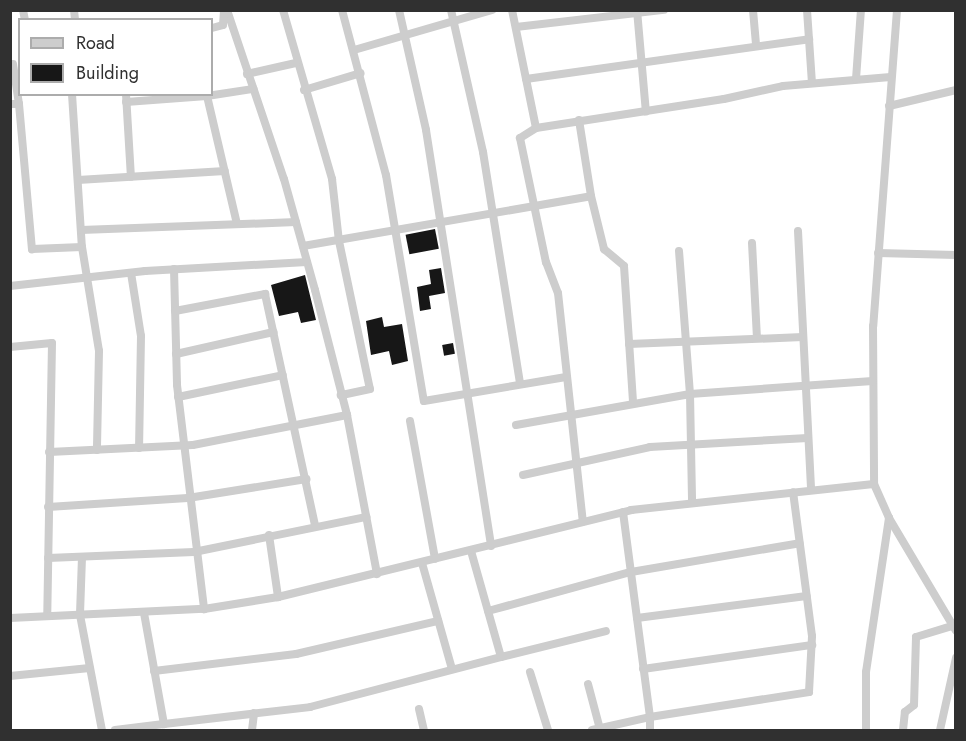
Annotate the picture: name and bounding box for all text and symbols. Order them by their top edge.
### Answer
legend [18,18,213,96]
text: Road [76,30,115,56]
text: Building [76,60,139,86]

